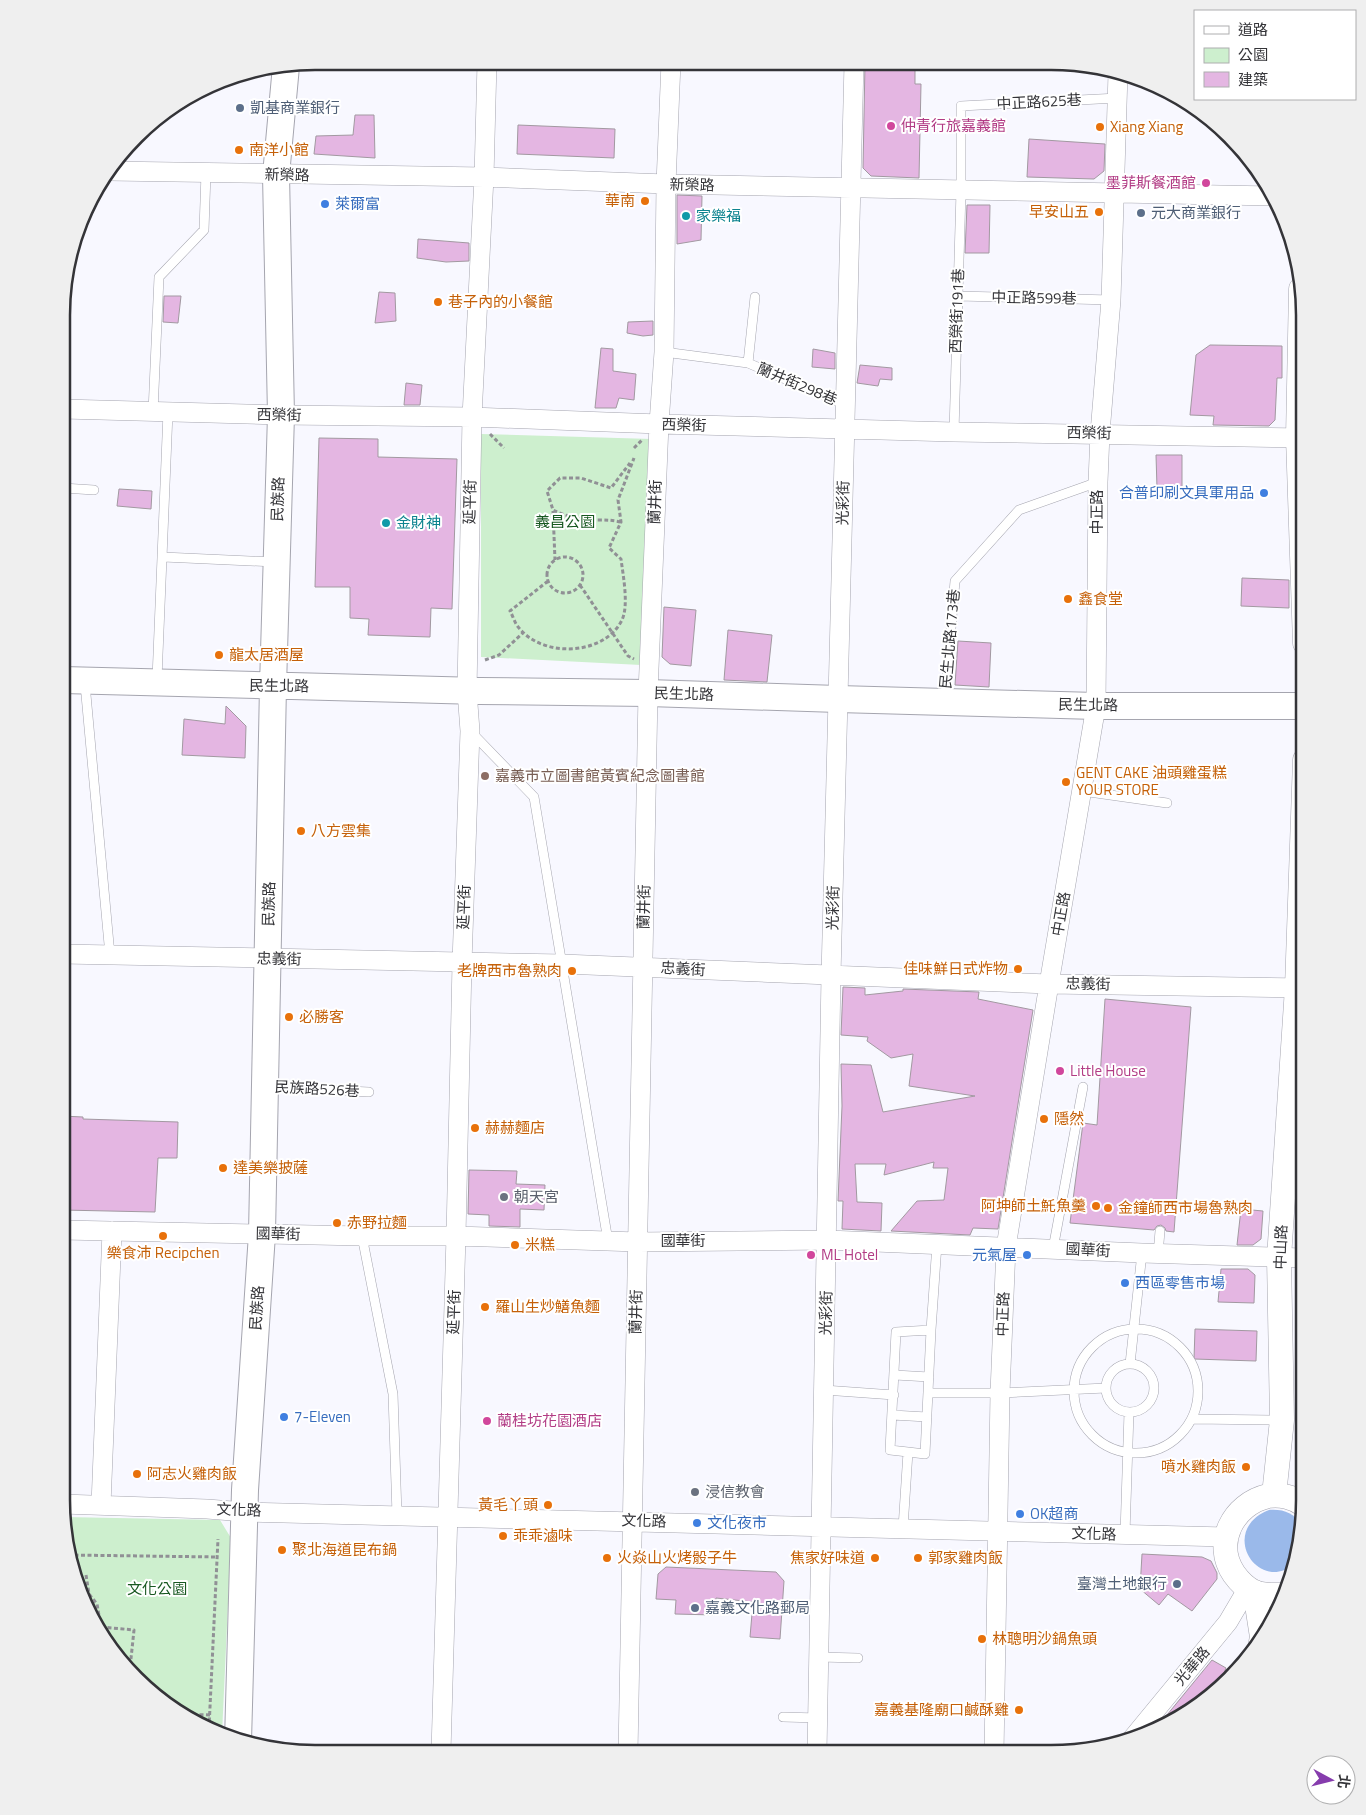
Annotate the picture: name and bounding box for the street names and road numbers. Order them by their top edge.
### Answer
street label: 中正路625巷 [996,88,1082,115]
street label: 新榮路 [264,163,310,186]
street label: 新榮路 [669,173,715,196]
street label: 西榮街191巷 [944,268,969,354]
street label: 中正路599巷 [991,285,1077,310]
street label: 蘭井街298巷 [753,356,841,411]
street label: 西榮街 [256,403,302,426]
street label: 西榮街 [661,412,707,437]
street label: 西榮街 [1066,421,1112,444]
street label: 民族路 [265,476,290,522]
street label: 延平街 [458,479,481,525]
street label: 蘭井街 [642,479,667,525]
street label: 光彩街 [831,480,854,526]
street label: 中正路 [1085,489,1108,535]
street label: 民生北路173巷 [934,588,965,690]
street label: 民生北路 [249,673,309,698]
street label: 民生北路 [654,681,714,706]
street label: 民生北路 [1058,692,1118,717]
street label: 民族路 [257,881,280,927]
street label: 延平街 [451,884,476,930]
street label: 蘭井街 [632,884,655,930]
street label: 光彩街 [821,885,844,931]
street label: 中正路 [1045,890,1076,938]
street label: 忠義街 [256,947,302,970]
street label: 忠義街 [660,956,706,981]
street label: 忠義街 [1065,972,1111,995]
street label: 民族路526巷 [274,1075,360,1102]
street label: 國華街 [255,1222,301,1245]
street label: 中山路 [1268,1224,1293,1270]
street label: 國華街 [660,1229,706,1252]
street label: 國華街 [1065,1237,1111,1262]
street label: 民族路 [243,1285,270,1331]
street label: 延平街 [441,1289,466,1335]
street label: 蘭井街 [624,1289,647,1335]
street label: 光彩街 [814,1290,837,1336]
street label: 中正路 [990,1291,1015,1337]
street label: 文化路 [216,1497,262,1522]
street label: 文化路 [621,1508,667,1533]
street label: 文化路 [1071,1521,1117,1546]
street label: 光華路 [1168,1641,1215,1690]

